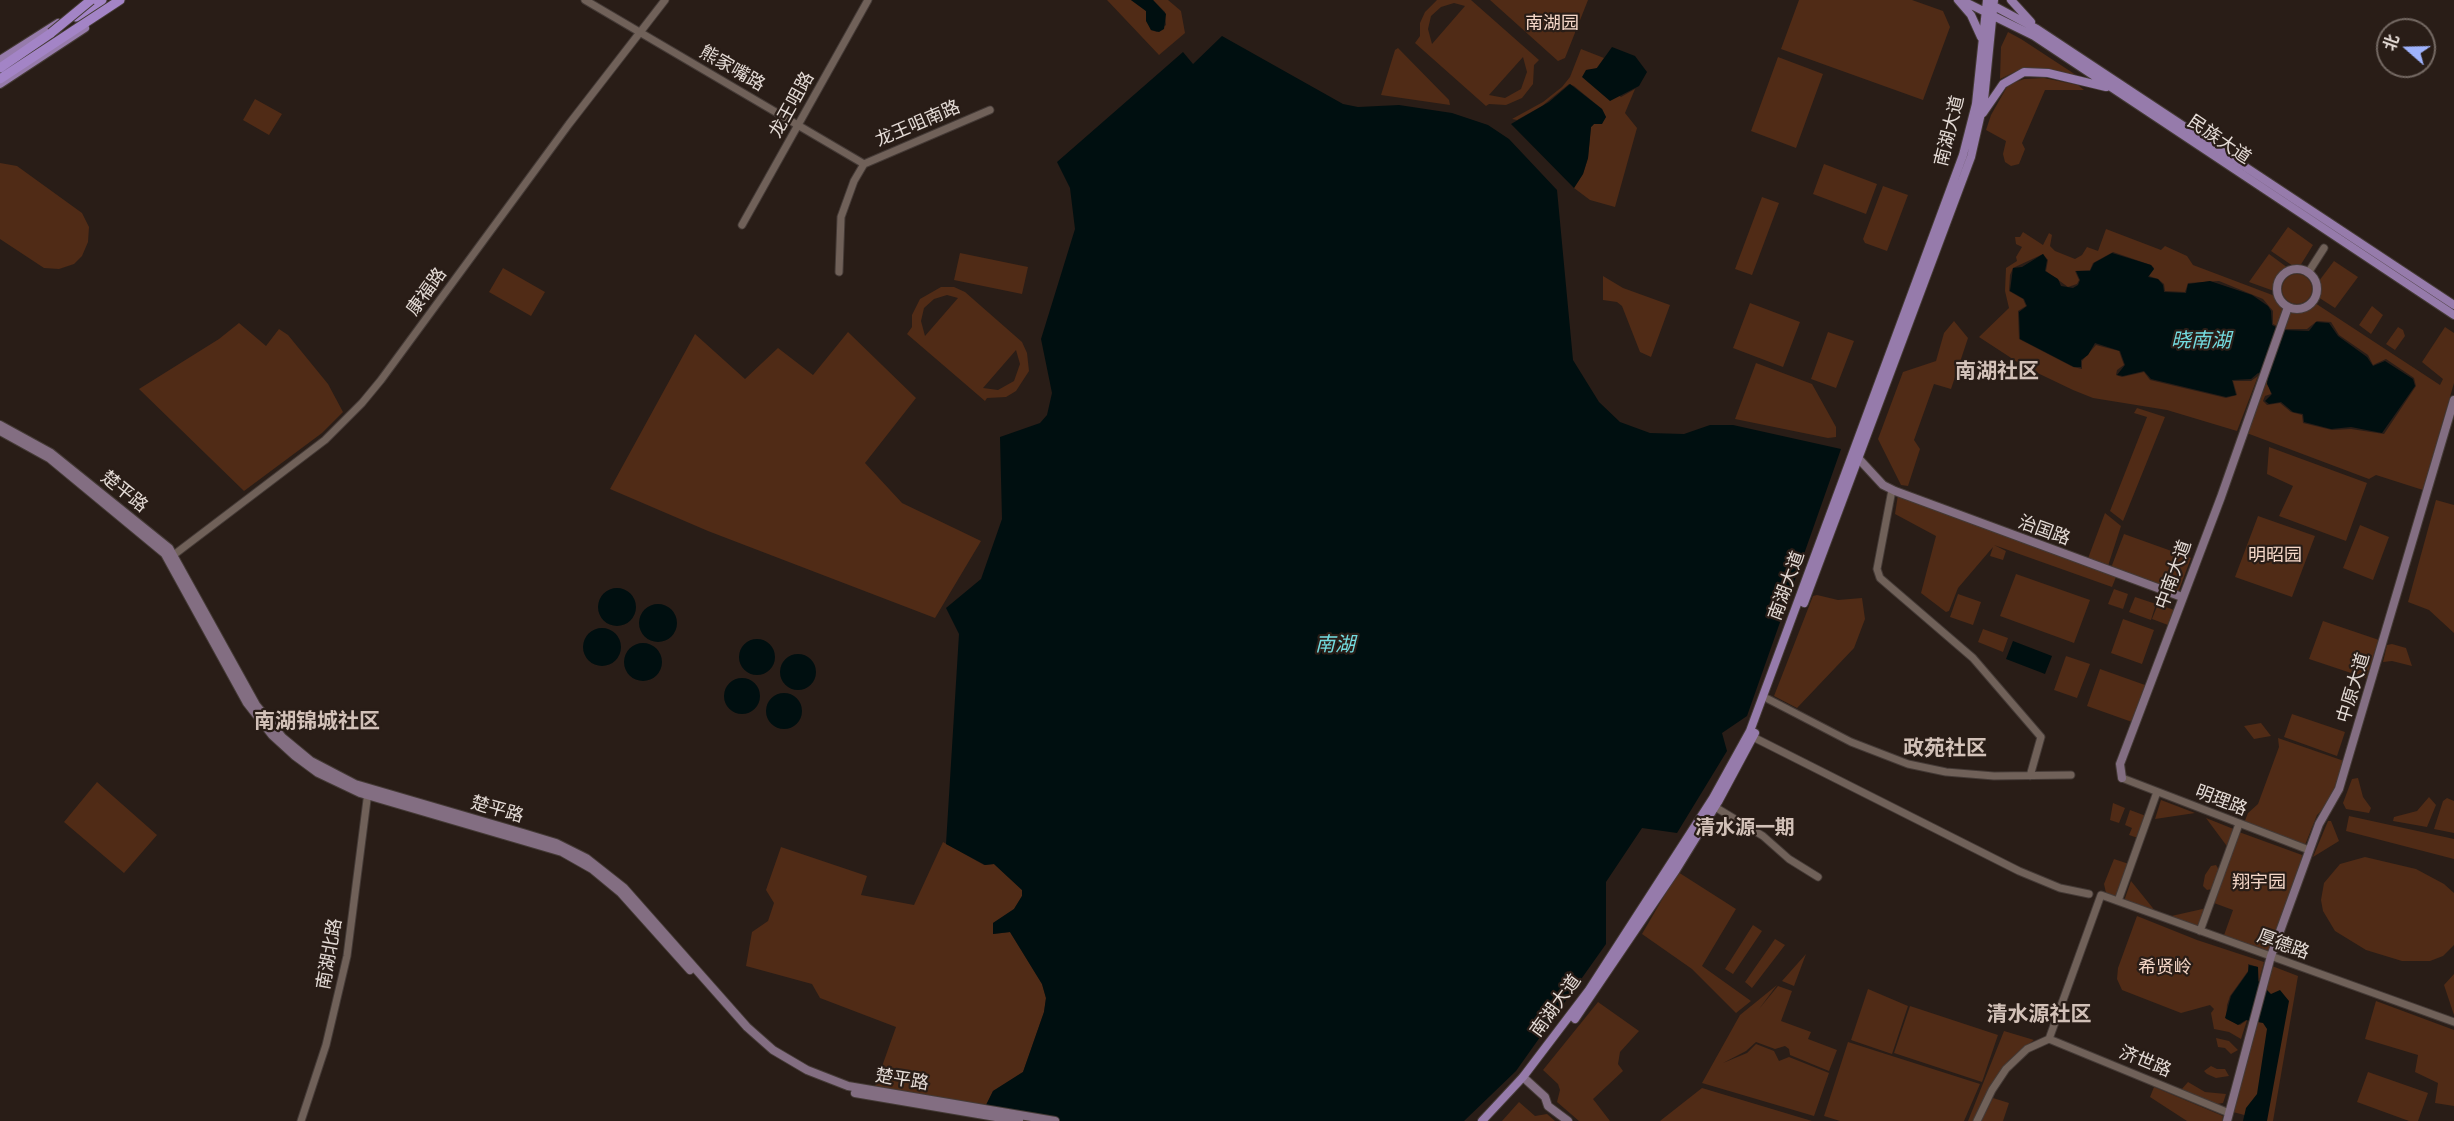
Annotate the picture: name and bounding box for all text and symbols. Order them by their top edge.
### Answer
park label: 南湖园 [1525,13,1579,35]
north arrow [2376,18,2436,78]
text: 北 [2378,31,2404,54]
street label: 熊家嘴路 [695,42,769,96]
street label: 龙王咀路 [765,68,819,142]
street label: 南湖大道 [1931,93,1969,169]
street label: 龙王咀南路 [872,96,964,152]
street label: 民族大道 [2183,111,2255,169]
street label: 康福路 [402,264,452,320]
water label: 晓南湖 [2171,329,2231,353]
district label: 南湖社区 [1955,359,2039,385]
street label: 楚平路 [96,467,152,517]
street label: 治国路 [2015,512,2073,550]
street label: 中南大道 [2152,537,2196,613]
park label: 明昭园 [2248,545,2302,567]
street label: 南湖大道 [1765,548,1809,624]
water label: 南湖 [1315,633,1355,657]
street label: 中原大道 [2333,650,2375,726]
district label: 南湖锦城社区 [254,709,380,735]
district label: 政苑社区 [1903,736,1987,762]
street label: 明理路 [2192,781,2250,821]
street label: 楚平路 [468,792,526,828]
district label: 清水源一期 [1695,816,1795,840]
park label: 翔宇园 [2232,872,2286,894]
street label: 南湖北路 [313,917,347,991]
street label: 厚德路 [2254,926,2312,964]
park label: 希贤岭 [2138,957,2192,979]
street label: 南湖大道 [1526,971,1586,1041]
district label: 清水源社区 [1987,1002,2091,1028]
street label: 济世路 [2116,1042,2174,1082]
street label: 楚平路 [874,1065,930,1095]

